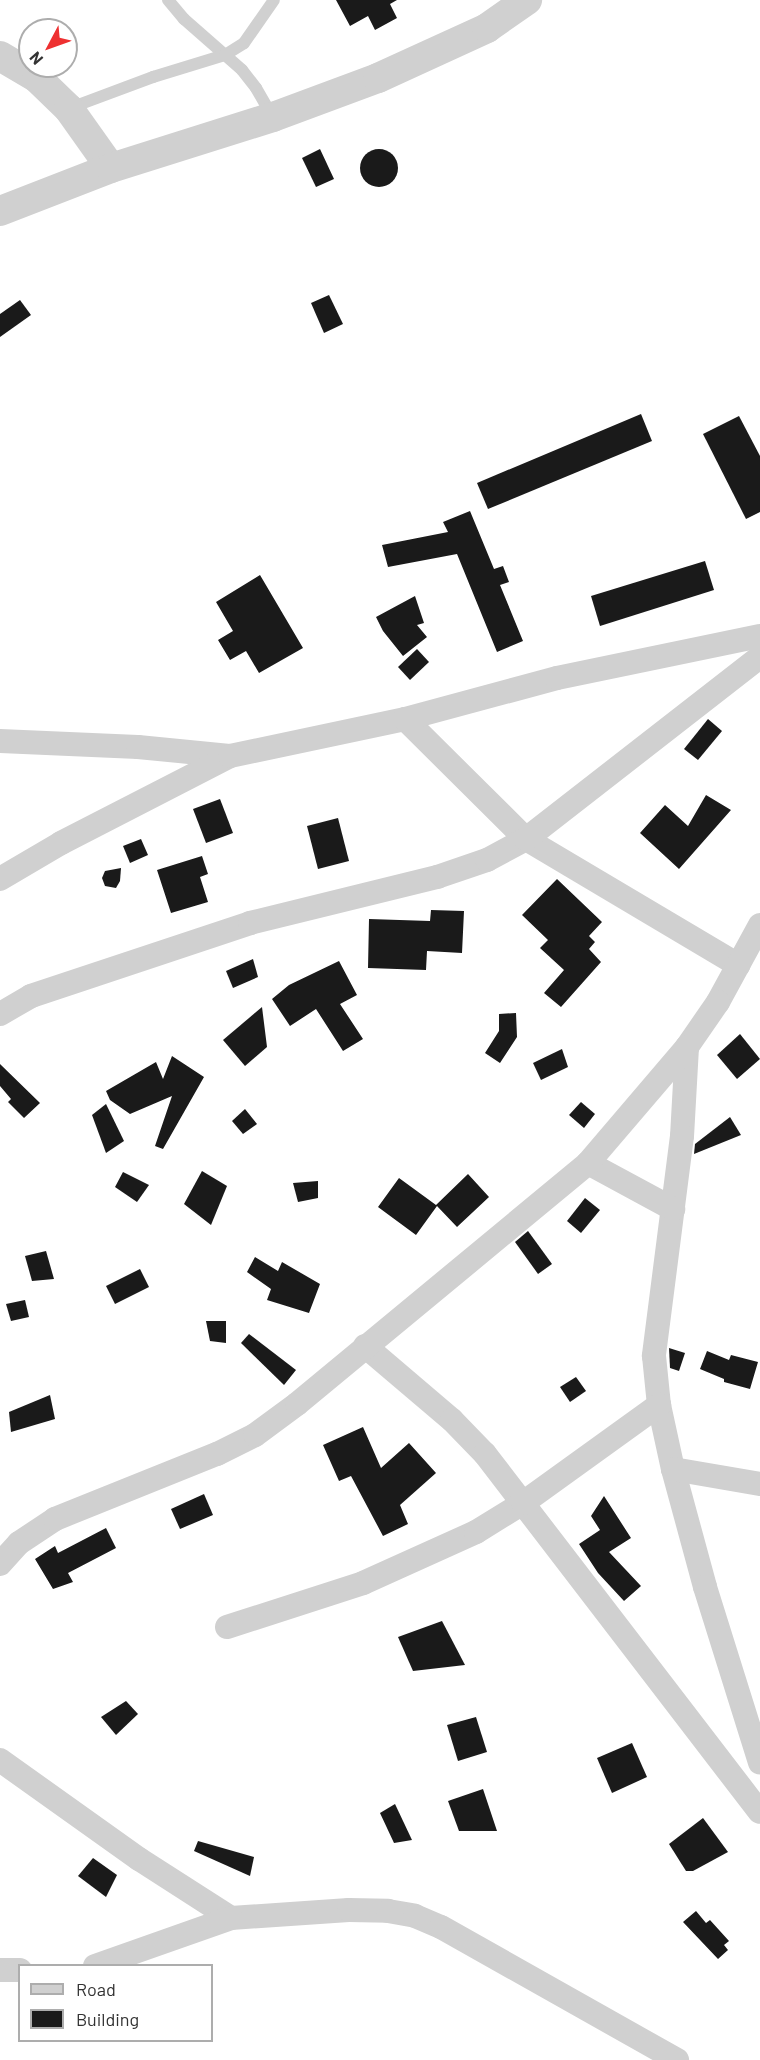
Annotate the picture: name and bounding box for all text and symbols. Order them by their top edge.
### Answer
north arrow [18,18,78,78]
text: N [25,49,46,69]
legend [18,1964,213,2042]
text: Road [76,1978,116,2000]
text: Building [76,2008,139,2030]

